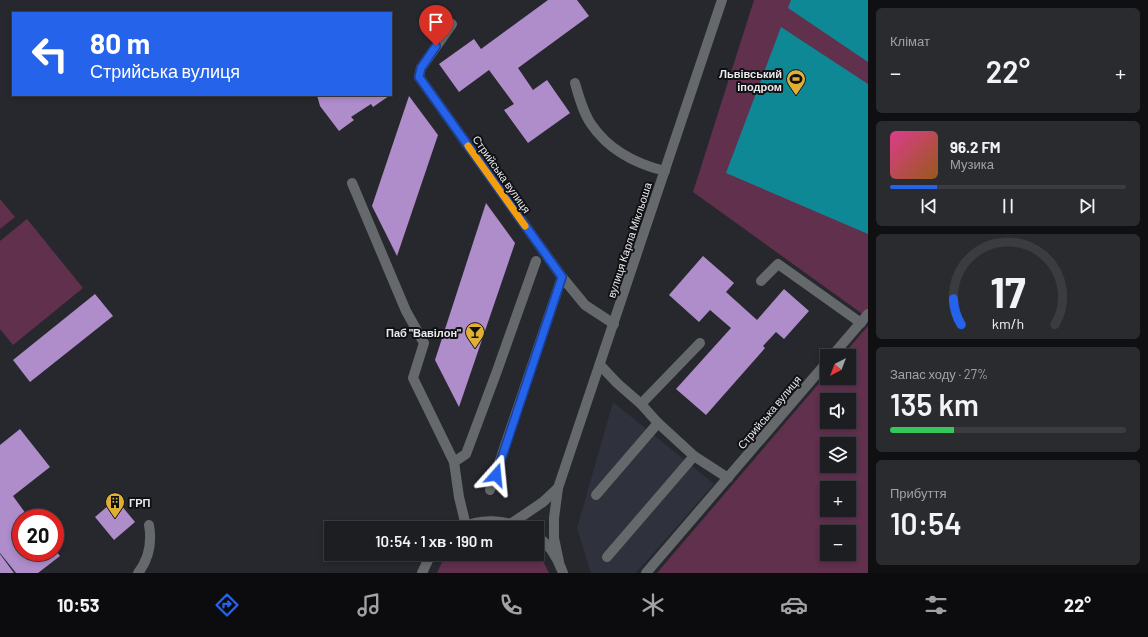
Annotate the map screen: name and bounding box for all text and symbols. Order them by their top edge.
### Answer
pin [419,5,453,46]
icon: arrive [425,11,447,33]
text: 80 m [90,26,150,60]
icon: left [24,28,76,80]
text: Клімат [890,33,930,49]
text: 22° [986,53,1030,89]
text: − [890,59,901,85]
text: + [1115,59,1126,85]
text: Стрийська вулиця [90,60,240,82]
place label: Львівський іподром [719,67,782,93]
sports icon: Львівський іподром [785,68,807,96]
street label: Стрийська вулиця [470,133,534,215]
text: 96.2 FM [950,138,1001,156]
text: Музика [950,156,994,172]
street label: вулиця Карла Мікльоша [604,180,654,299]
icon: previous [918,195,940,217]
icon: pause [997,195,1019,217]
icon: next [1076,195,1098,217]
text: 17 [990,265,1026,315]
text: km/h [992,314,1024,331]
bar icon: Паб "Вавілон" [464,321,486,349]
place label: Паб "Вавілон" [386,326,461,339]
north arrow [820,349,856,385]
map controls [820,349,856,561]
text: Запас ходу · 27% [890,366,988,382]
street label: Стрийська вулиця [735,373,803,451]
text: 135 km [890,386,979,422]
button: sound [820,393,856,429]
button: layers [820,437,856,473]
position arrow [475,454,517,496]
button: + [820,481,856,517]
text: Прибуття [890,485,946,501]
building icon: ГРП [104,491,126,519]
place label: ГРП [129,496,151,509]
text: 10:54 [890,505,962,541]
speed limit sign: 20 [12,509,64,561]
button: − [820,525,856,561]
text: 10:54 · 1 хв · 190 m [375,532,493,550]
icon: directions [213,591,241,619]
icon: music [355,591,383,619]
icon: phone [497,591,525,619]
icon: climate [639,591,667,619]
icon: car [780,591,808,619]
icon: filters [922,591,950,619]
text: 10:53 [57,594,100,616]
text: 22° [1064,594,1091,616]

